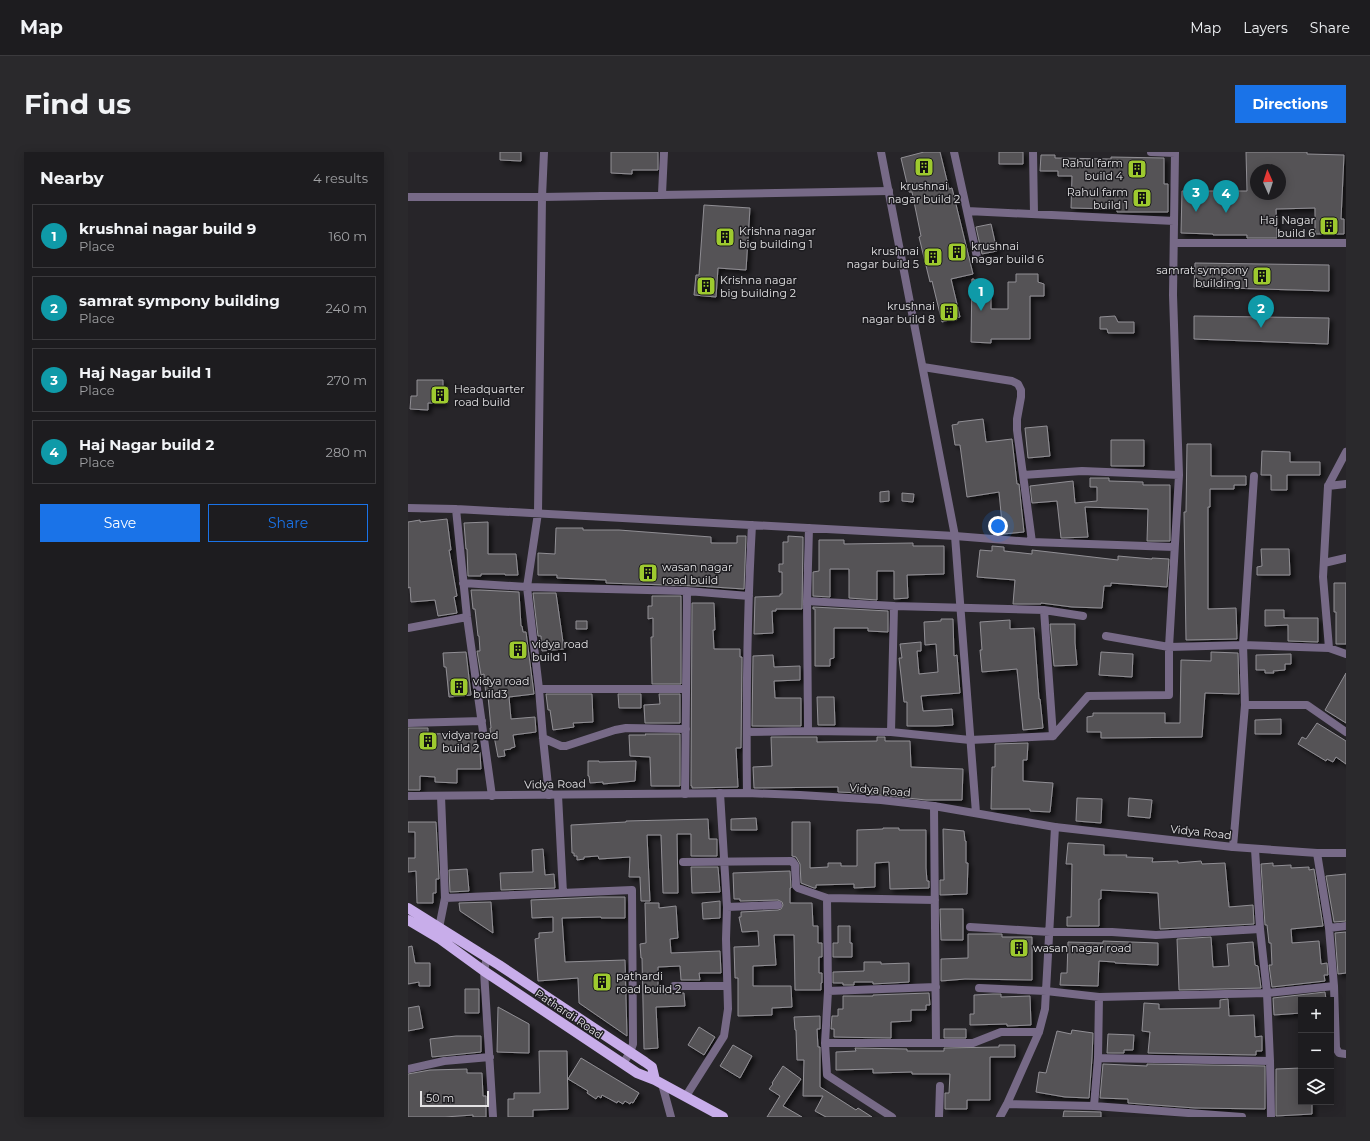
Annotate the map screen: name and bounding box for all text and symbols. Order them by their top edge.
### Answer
text: Map [20,16,63,39]
text: Map [1190,19,1221,37]
text: Layers [1243,19,1288,37]
text: Share [1310,19,1350,37]
button: Directions [1235,85,1346,123]
text: Find us [24,87,131,121]
building icon: krushnai nagar build 2 [913,156,935,178]
place label: Rahul farm build 4 [1062,156,1124,183]
building icon: Rahul farm build 4 [1126,158,1148,180]
north arrow [1250,164,1286,200]
text: Nearby [40,168,104,188]
text: 4 results [313,170,368,186]
place label: krushnai nagar build 2 [888,179,960,206]
pin: 3 [1183,179,1209,212]
pin: 4 [1213,180,1239,213]
place label: Rahul farm build 1 [1067,185,1128,212]
building icon: Rahul farm build 1 [1131,187,1153,209]
place label: Haj Nagar build 6 [1260,213,1315,240]
building icon: Haj Nagar build 6 [1318,215,1340,237]
text: krushnai nagar build 9 [79,219,256,238]
place label: Krishna nagar big building 1 [739,224,816,251]
building icon: Krishna nagar big building 1 [714,226,736,248]
text: 1 [51,228,57,244]
text: 160 m [329,228,367,244]
text: Place [79,238,115,254]
place label: krushnai nagar build 6 [971,239,1044,266]
building icon: krushnai nagar build 6 [946,241,968,263]
place label: krushnai nagar build 5 [846,244,919,271]
building icon: krushnai nagar build 5 [922,246,944,268]
place label: samrat sympony building 1 [1156,263,1248,290]
building icon: samrat sympony building 1 [1251,265,1273,287]
place label: Krishna nagar big building 2 [720,273,797,300]
building icon: Krishna nagar big building 2 [695,275,717,297]
pin: 1 [968,278,994,311]
text: samrat sympony building [79,291,280,310]
pin: 2 [1248,295,1274,328]
place label: krushnai nagar build 8 [862,299,935,326]
text: 2 [50,300,58,316]
text: 240 m [326,300,367,316]
building icon: krushnai nagar build 8 [938,301,960,323]
text: Place [79,310,115,326]
text: Haj Nagar build 1 [79,363,211,382]
text: 3 [50,372,58,388]
text: 270 m [326,372,367,388]
text: Place [79,382,115,398]
place label: Headquarter road build [454,382,525,409]
building icon: Headquarter road build [429,384,451,406]
text: Haj Nagar build 2 [79,435,214,454]
text: 4 [50,444,58,460]
text: 280 m [326,444,367,460]
text: Place [79,454,115,470]
button: Save [40,504,200,542]
button: Share [208,504,368,542]
your location [988,516,1008,536]
place label: wasan nagar road build [662,560,732,587]
building icon: wasan nagar road build [637,562,659,584]
place label: vidya road build 1 [532,637,589,664]
building icon: vidya road build 1 [507,639,529,661]
place label: vidya road build3 [473,674,530,701]
building icon: vidya road build3 [448,676,470,698]
place label: vidya road build 2 [442,728,499,755]
building icon: vidya road build 2 [417,730,439,752]
street label: Vidya Road [524,776,586,792]
street label: Vidya Road [849,780,911,800]
street label: Vidya Road [1170,822,1232,842]
building icon: wasan nagar road [1008,937,1030,959]
place label: wasan nagar road [1033,941,1131,955]
place label: pathardi road build 2 [616,969,681,996]
building icon: pathardi road build 2 [591,971,613,993]
street label: Pathardi Road [532,986,606,1042]
map controls [1298,997,1334,1105]
button: + [1298,997,1334,1033]
button: − [1298,1033,1334,1069]
button: layers [1298,1069,1334,1105]
scale bar [420,1089,489,1108]
text: 50 m [426,1091,454,1105]

